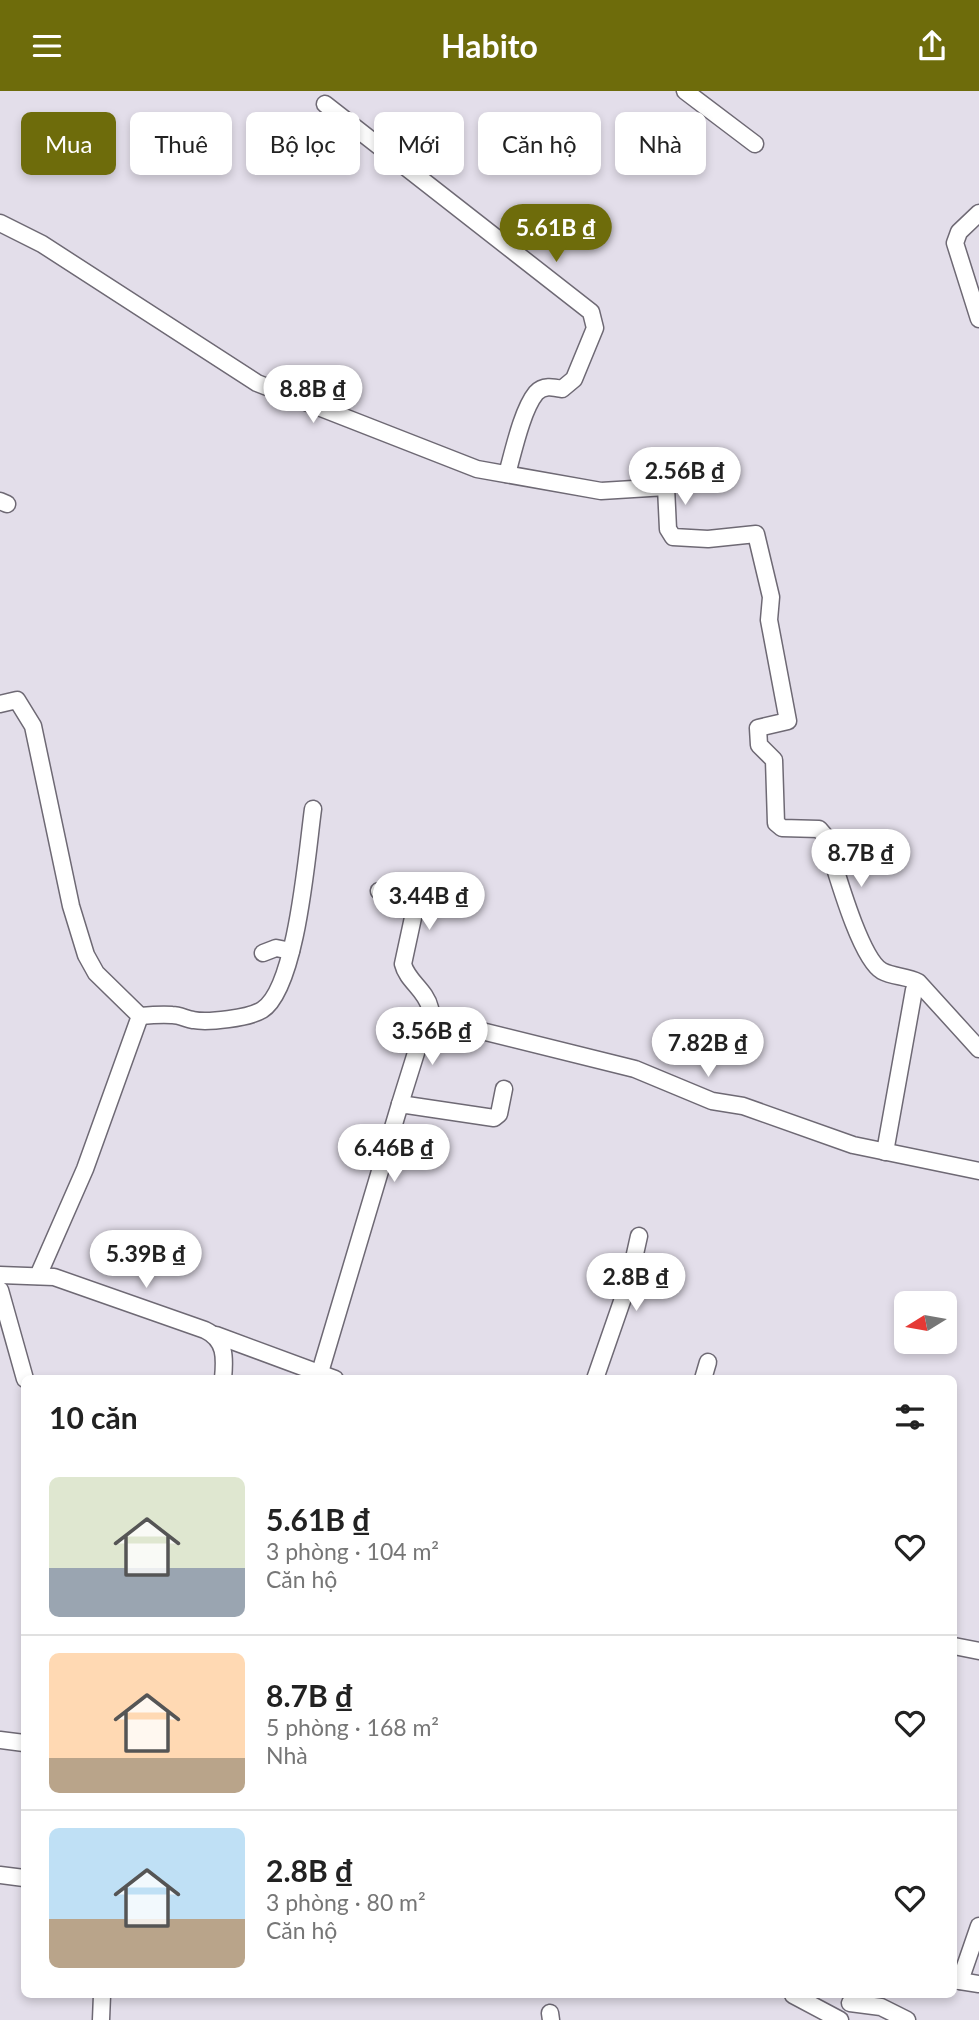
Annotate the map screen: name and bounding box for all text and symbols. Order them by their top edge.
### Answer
text: Habito [441,26,538,65]
icon: menu [28,27,66,65]
icon: share [913,27,951,65]
chip: Mua [21,112,116,175]
chip: Thuê [130,112,232,175]
chip: Bộ lọc [246,112,360,175]
chip: Mới [374,112,464,175]
chip: Căn hộ [478,112,601,175]
chip: Nhà [615,112,706,175]
pin: 5.61B ₫ [491,205,621,264]
text: 5.61B ₫ [516,213,596,241]
pin: 8.8B ₫ [256,365,370,425]
text: 8.8B ₫ [279,374,347,402]
pin: 2.56B ₫ [620,447,750,507]
text: 2.56B ₫ [645,456,725,484]
pin: 8.7B ₫ [804,829,918,889]
text: 8.7B ₫ [827,838,895,866]
pin: 3.44B ₫ [364,873,494,932]
text: 3.44B ₫ [389,881,469,909]
pin: 3.56B ₫ [367,1007,497,1067]
text: 3.56B ₫ [392,1016,472,1044]
pin: 7.82B ₫ [643,1019,773,1079]
text: 7.82B ₫ [668,1028,748,1056]
pin: 6.46B ₫ [329,1125,459,1184]
text: 6.46B ₫ [354,1133,434,1161]
pin: 5.39B ₫ [81,1231,211,1290]
text: 5.39B ₫ [106,1239,186,1267]
pin: 2.8B ₫ [579,1253,693,1313]
text: 2.8B ₫ [602,1262,670,1290]
north arrow [894,1291,957,1355]
map controls [894,1291,957,1354]
icon: filters [891,1398,929,1436]
text: 10 căn [49,1399,138,1435]
text: 5.61B ₫ [266,1501,371,1537]
icon: home [105,1505,189,1589]
icon: heart [891,1528,929,1566]
text: 3 phòng · 104 m² [266,1537,439,1565]
text: Căn hộ [266,1565,337,1593]
text: 8.7B ₫ [266,1677,354,1713]
icon: home [105,1681,189,1765]
icon: heart [891,1704,929,1742]
text: 5 phòng · 168 m² [266,1713,439,1741]
text: Nhà [266,1741,308,1769]
text: 2.8B ₫ [266,1852,354,1888]
icon: home [105,1856,189,1940]
icon: heart [891,1879,929,1917]
text: 3 phòng · 80 m² [266,1888,426,1916]
text: Căn hộ [266,1916,337,1944]

